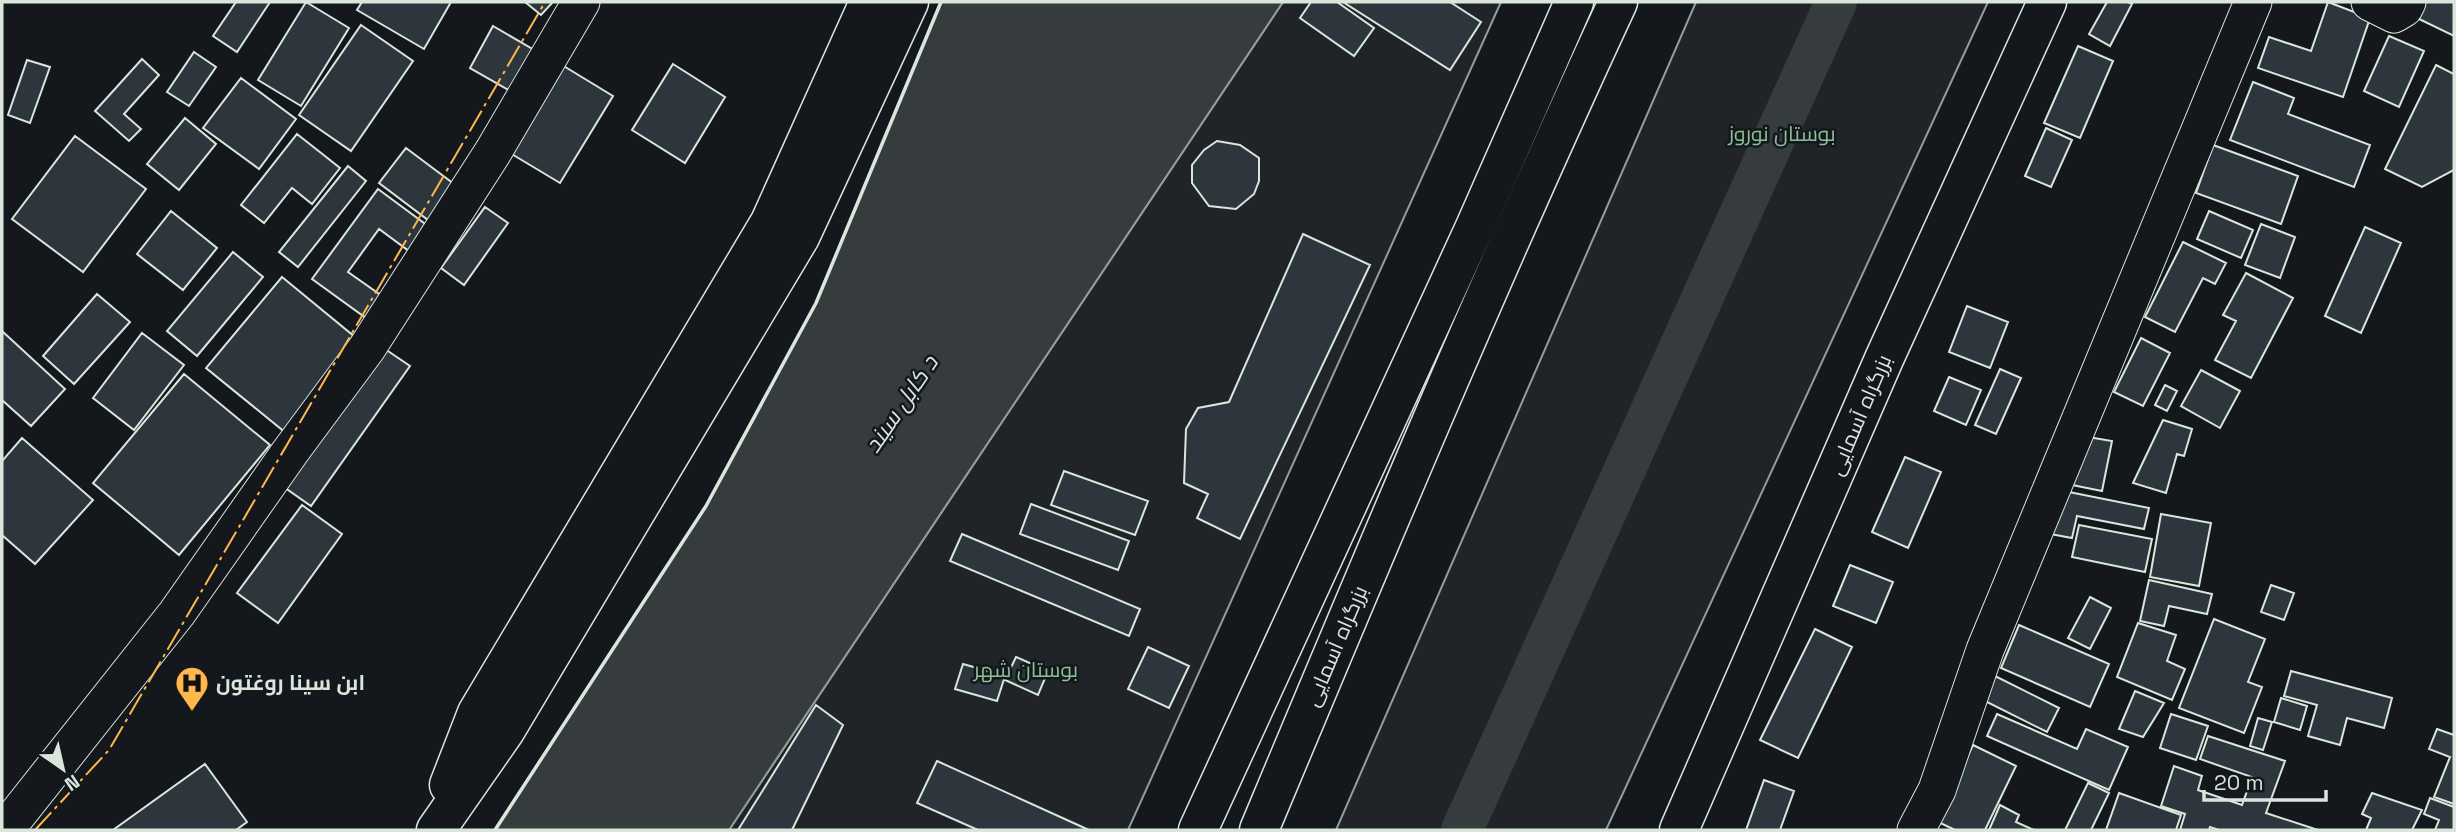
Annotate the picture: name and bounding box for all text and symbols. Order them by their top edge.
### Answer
park label: بوستان نوروز [1727,120,1836,147]
water label: د کابل سيند [857,349,945,458]
street label: بزرگراه آسمایی [1822,350,1897,479]
street label: بزرگراه آسمایی [1298,581,1373,710]
park label: بوستان شهر [973,656,1078,683]
hospital icon: ابن سینا روغتون [173,664,211,713]
place label: ابن سینا روغتون [216,669,365,696]
north arrow [28,734,98,804]
scale bar [2204,758,2326,802]
text: N [60,769,84,797]
text: 20 m [2214,769,2264,796]

